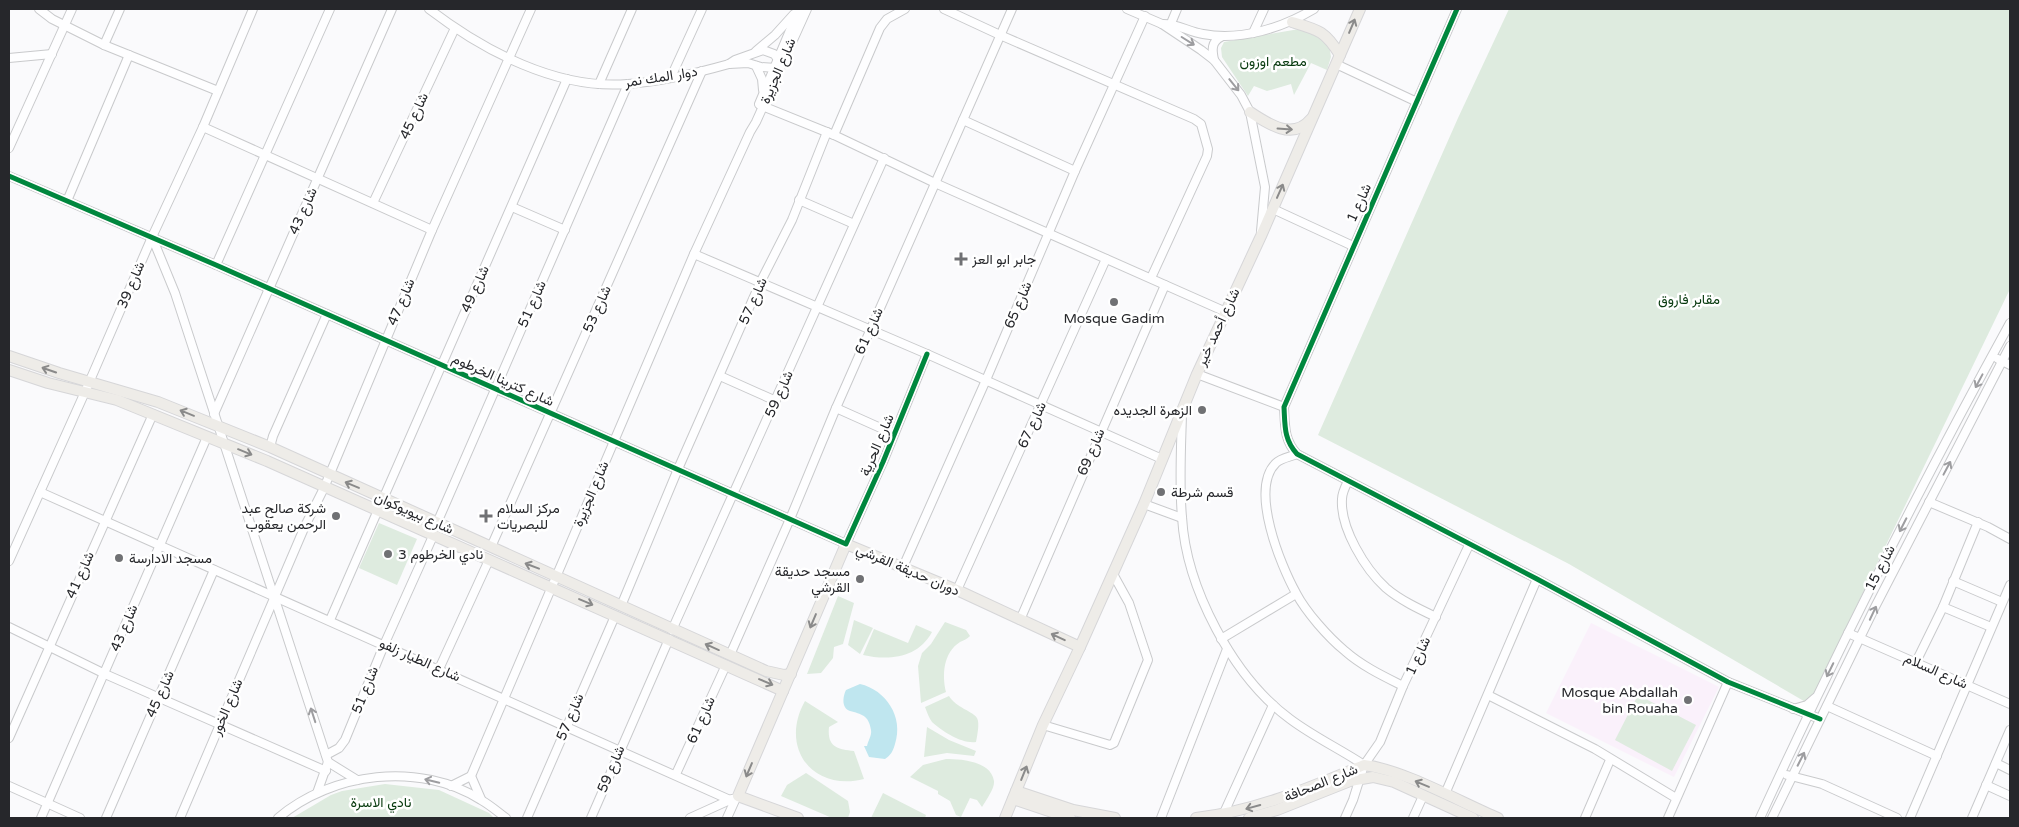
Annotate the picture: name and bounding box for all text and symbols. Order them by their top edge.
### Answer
one-way arrow [1348,19,1358,34]
street label: شارع الجزيرة [757,36,801,107]
one-way arrow [1181,36,1195,46]
park label: مطعم اوزون [1239,53,1307,70]
street label: دوار المك نمر [622,63,699,91]
one-way arrow [1228,78,1239,91]
street label: شارع 45 [396,90,434,143]
one-way arrow [1277,124,1293,133]
street label: شارع 1 [1343,181,1377,226]
one-way arrow [1276,184,1286,199]
street label: شارع 43 [285,185,323,238]
place label: جابر ابو العز [971,251,1036,268]
marker: جابر ابو العز [954,252,968,266]
street label: شارع 39 [114,259,150,312]
street label: شارع 49 [457,263,495,316]
street label: شارع 57 [735,275,773,328]
street label: شارع 47 [384,276,420,329]
street label: شارع 51 [514,278,552,331]
street label: شارع 65 [1001,279,1037,332]
street label: شارع 53 [579,283,617,336]
street label: شارع أحمد خير [1192,285,1245,370]
park label: مقابر فاروق [1658,291,1720,308]
marker: Mosque Gadim [1108,296,1120,308]
street label: شارع 61 [851,305,889,358]
place label: Mosque Gadim [1063,310,1165,327]
street label: شارع كترينا الخرطوم [449,350,557,412]
one-way arrow [41,364,57,374]
street label: شارع 59 [761,368,799,421]
one-way arrow [1973,374,1983,388]
street label: شارع 67 [1014,399,1052,452]
place label: الزهرة الجديده [1114,402,1192,419]
marker: الزهرة الجديده [1196,404,1208,416]
one-way arrow [180,408,195,418]
street label: شارع الحرية [856,411,899,479]
street label: شارع 69 [1074,426,1110,479]
one-way arrow [237,447,252,457]
street label: شارع الجزيرة [570,459,614,530]
one-way arrow [1943,461,1952,476]
one-way arrow [345,479,360,489]
place label: قسم شرطة [1171,484,1233,501]
marker: قسم شرطة [1155,486,1167,498]
street label: شارع بيويوكوان [371,488,456,540]
place label: شركة صالح عبد الرحمن يعقوب [241,500,326,533]
place label: مركز السلام للبصريات [497,500,560,533]
marker: مركز السلام للبصريات [479,509,493,523]
marker: شركة صالح عبد الرحمن يعقوب [330,510,342,522]
one-way arrow [1898,517,1907,532]
street label: دوران حديقة القرشي [852,541,963,602]
street label: شارع 15 [1861,542,1901,595]
place label: نادي الخرطوم 3 [398,546,483,566]
marker: نادي الخرطوم 3 [382,548,394,560]
street label: شارع 41 [62,549,100,602]
place label: مسجد الادارسة [129,550,212,567]
marker: مسجد الادارسة [113,552,125,564]
one-way arrow [525,561,540,570]
place label: مسجد حديقة القرشي [775,563,850,599]
marker: مسجد حديقة القرشي [854,573,866,585]
one-way arrow [578,599,593,608]
street label: شارع 43 [107,602,143,655]
one-way arrow [1868,606,1878,621]
one-way arrow [808,613,818,628]
one-way arrow [1051,632,1066,641]
street label: شارع 1 [1402,634,1436,679]
street label: شارع الطيار زلفو [376,635,463,687]
one-way arrow [705,642,720,652]
street label: شارع السلام [1901,649,1970,694]
one-way arrow [1825,662,1834,677]
street label: شارع 51 [348,664,384,717]
street label: شارع 45 [142,668,180,721]
street label: شارع الخور [207,676,248,739]
one-way arrow [758,678,773,687]
place label: Mosque Abdallah bin Rouaha [1561,684,1678,717]
street label: شارع 57 [553,691,589,744]
street label: شارع 61 [683,694,721,747]
marker: Mosque Abdallah bin Rouaha [1682,694,1694,706]
one-way arrow [308,708,317,724]
street label: شارع 59 [594,743,630,796]
one-way arrow [1796,751,1806,766]
street label: شارع الصحافة [1282,761,1361,807]
one-way arrow [744,762,754,777]
one-way arrow [1019,766,1029,781]
one-way arrow [424,776,440,785]
one-way arrow [1415,779,1430,789]
park label: نادي الاسرة [351,794,411,814]
one-way arrow [1245,803,1261,812]

